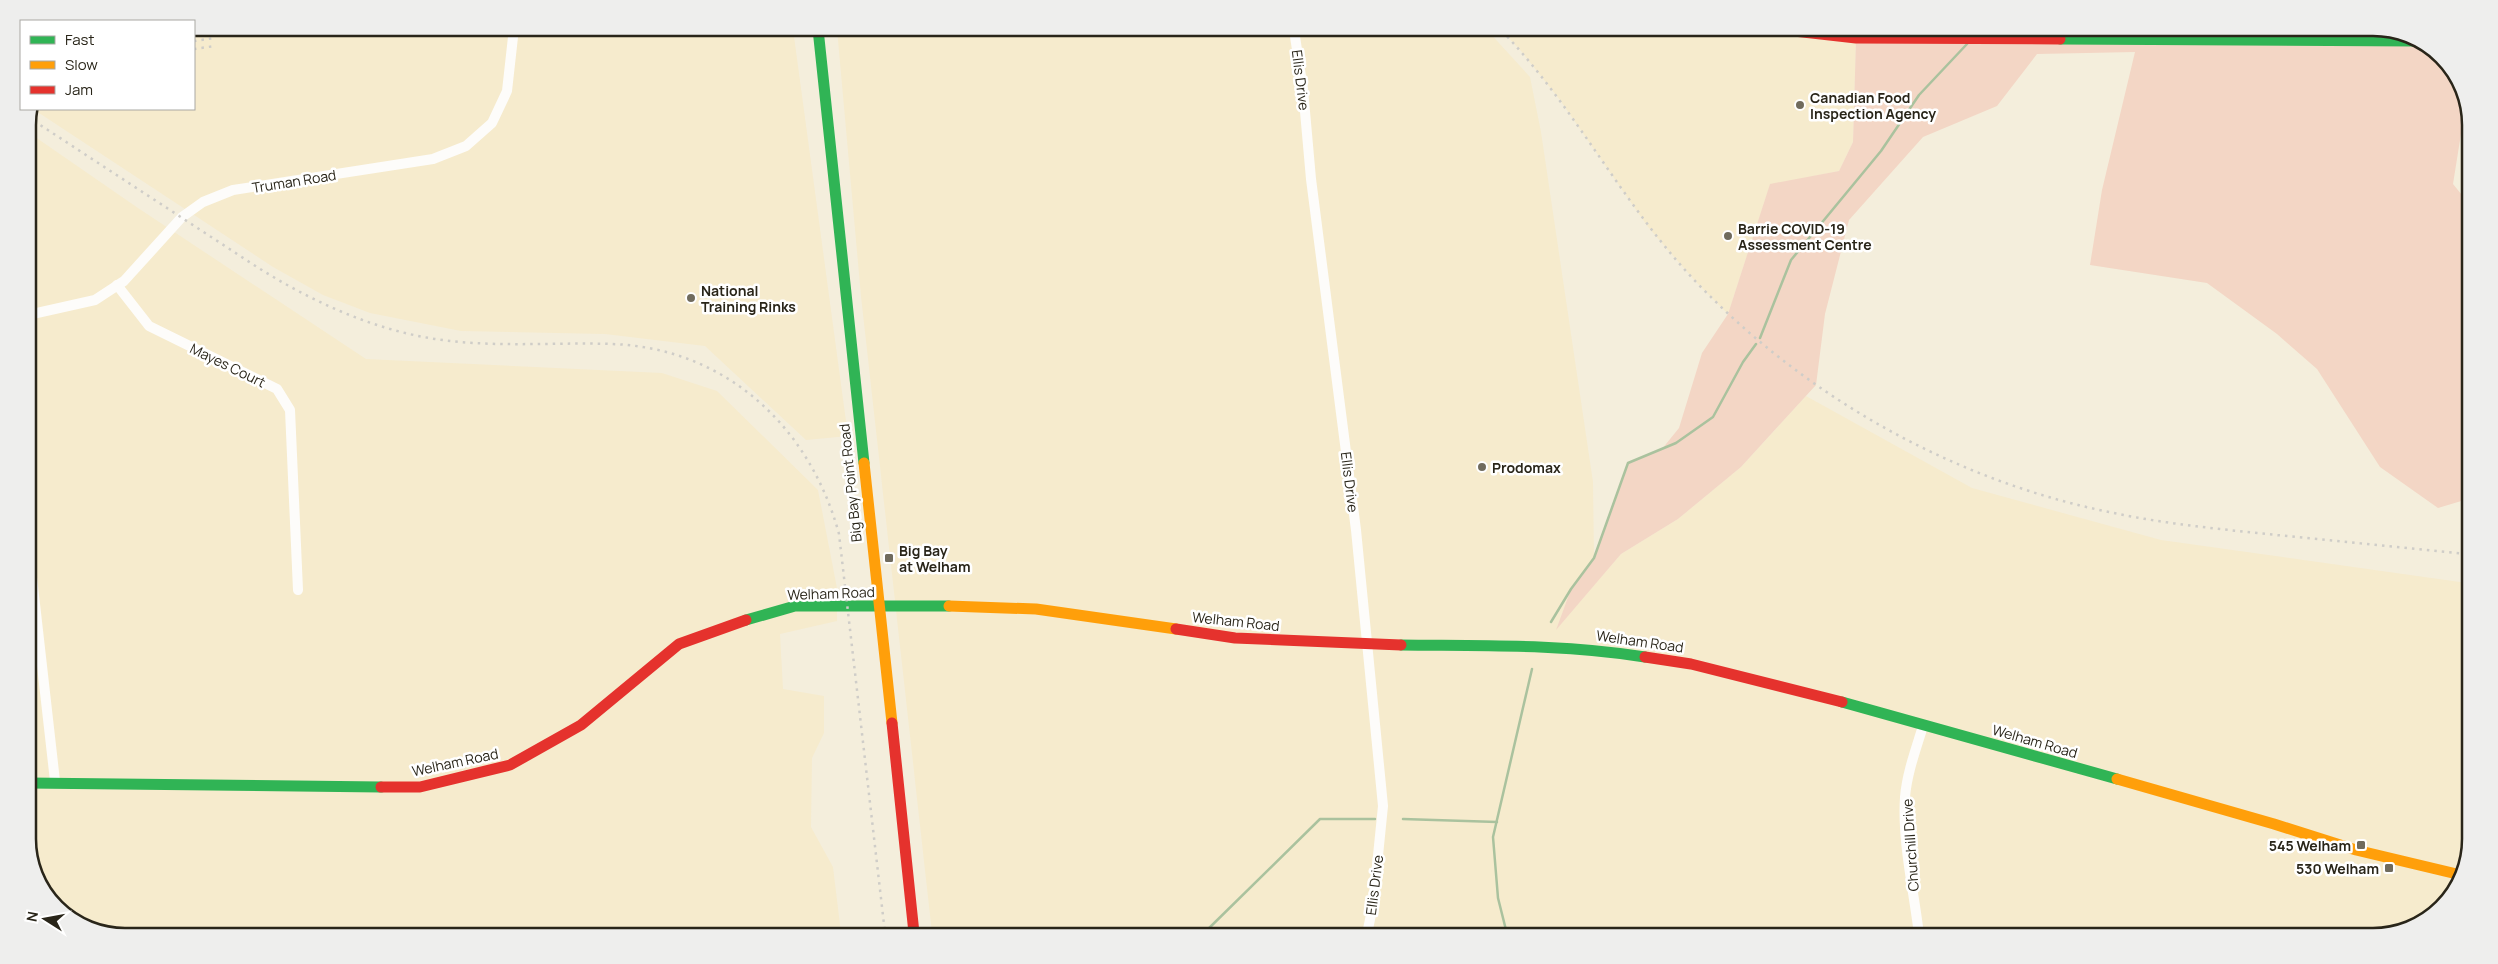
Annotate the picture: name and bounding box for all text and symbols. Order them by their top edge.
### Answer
legend [20,20,195,110]
text: Fast [65,29,94,50]
street label: Ellis Drive [1288,49,1314,111]
text: Slow [65,54,98,75]
text: Jam [65,79,93,100]
place label: Canadian Food Inspection Agency [1810,88,1936,123]
marker: Canadian Food Inspection Agency [1794,99,1806,111]
street label: Truman Road [251,165,337,197]
place label: Barrie COVID-19 Assessment Centre [1738,219,1872,254]
marker: Barrie COVID-19 Assessment Centre [1722,230,1734,242]
place label: National Training Rinks [701,281,796,316]
marker: National Training Rinks [685,292,697,304]
street label: Mayes Court [187,339,269,392]
street label: Big Bay Point Road [834,423,866,543]
street label: Ellis Drive [1337,451,1363,513]
place label: Prodomax [1492,458,1561,477]
marker: Prodomax [1476,461,1488,473]
place label: Big Bay at Welham [899,541,971,576]
marker: Big Bay at Welham [883,552,895,564]
street label: Welham Road [787,582,875,604]
street label: Welham Road [1191,607,1281,635]
street label: Welham Road [1595,625,1685,657]
street label: Welham Road [1990,720,2080,762]
street label: Welham Road [410,744,500,780]
street label: Churchill Drive [1897,798,1923,892]
place label: 545 Welham [2269,836,2351,855]
marker: 545 Welham [2355,839,2367,851]
street label: Ellis Drive [1361,854,1387,916]
place label: 530 Welham [2296,859,2379,878]
marker: 530 Welham [2383,862,2395,874]
north arrow [20,894,70,944]
text: N [21,910,42,923]

